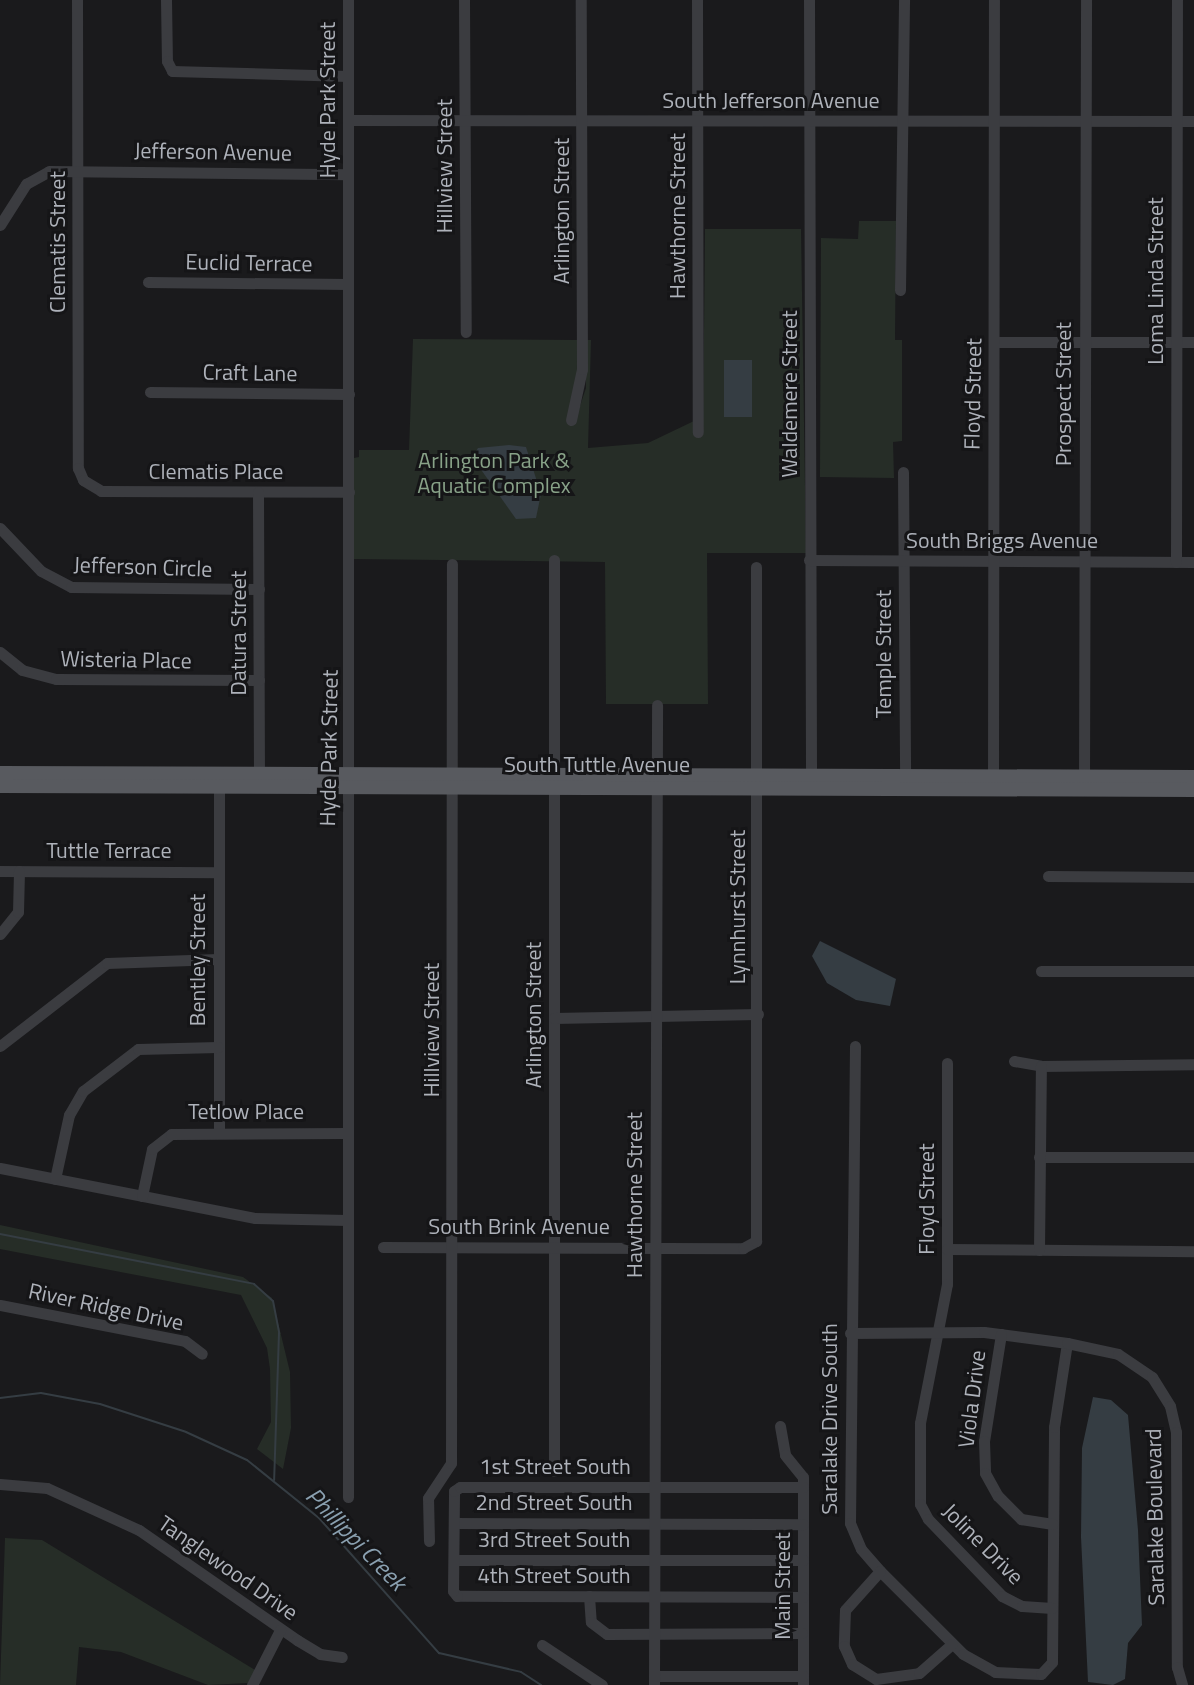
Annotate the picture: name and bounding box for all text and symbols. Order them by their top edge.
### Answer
street label: Hyde Park Street [315,22,341,178]
street label: South Jefferson Avenue [662,88,880,114]
street label: Hillview Street [432,99,458,233]
street label: Hawthorne Street [665,133,691,299]
street label: Jefferson Avenue [134,137,292,167]
street label: Arlington Street [549,138,575,284]
street label: Clematis Street [45,171,71,313]
street label: Loma Linda Street [1143,197,1169,365]
street label: Euclid Terrace [185,249,313,277]
street label: Waldemere Street [777,310,803,478]
street label: Prospect Street [1051,322,1077,466]
street label: Floyd Street [959,338,987,450]
street label: Craft Lane [202,359,298,387]
park label: Arlington Park & Aquatic Complex [417,447,571,498]
street label: Clematis Place [149,459,283,485]
street label: South Briggs Avenue [906,528,1098,554]
street label: Jefferson Circle [73,551,213,583]
street label: Datura Street [226,571,252,695]
street label: Temple Street [871,590,897,718]
street label: Wisteria Place [60,646,192,674]
street label: Hyde Park Street [314,670,344,826]
street label: South Tuttle Avenue [504,752,690,778]
street label: Lynnhurst Street [725,830,751,984]
street label: Tuttle Terrace [46,838,172,864]
street label: Bentley Street [185,894,211,1026]
street label: Arlington Street [521,942,547,1088]
street label: Hillview Street [419,963,445,1097]
street label: Tetlow Place [188,1099,304,1125]
street label: Hawthorne Street [622,1112,648,1278]
street label: Floyd Street [914,1143,940,1255]
street label: South Brink Avenue [428,1214,610,1240]
street label: River Ridge Drive [26,1278,186,1336]
street label: Saralake Drive South [817,1323,843,1515]
street label: Viola Drive [953,1349,991,1449]
street label: Saralake Boulevard [1140,1428,1170,1606]
street label: 1st Street South [479,1454,631,1480]
water label: Phillippi Creek [300,1482,412,1596]
street label: 2nd Street South [476,1490,632,1516]
street label: Joline Drive [937,1498,1029,1590]
street label: Tanglewood Drive [153,1510,303,1626]
street label: 3rd Street South [478,1527,630,1553]
street label: Main Street [770,1532,796,1640]
street label: 4th Street South [477,1563,631,1589]

